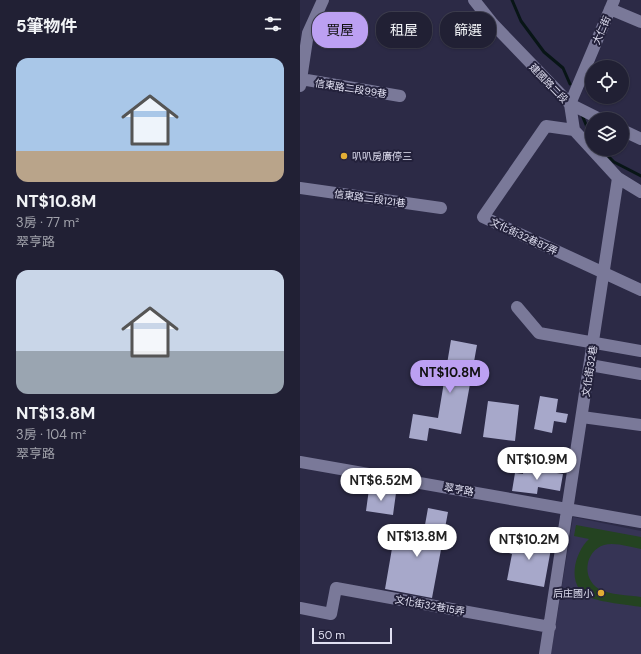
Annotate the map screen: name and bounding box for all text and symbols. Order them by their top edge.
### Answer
chip: 買屋 [312,12,368,48]
chip: 租屋 [376,12,432,48]
chip: 篩選 [440,12,496,48]
icon: filters [262,13,284,35]
street label: 大仁街 [590,14,613,47]
text: 5筆物件 [16,15,78,37]
map controls [585,60,629,156]
button: locate [585,60,629,104]
street label: 建國路二段 [527,61,571,106]
street label: 信東路二段99巷 [314,76,388,101]
icon: home [114,84,186,156]
button: layers [585,112,629,156]
place label: 叭叭房廣停三 [352,150,412,163]
marker: 叭叭房廣停三 [339,151,349,161]
street label: 信東路二段121巷 [333,187,406,210]
text: NT$10.8M [16,190,96,212]
text: 3房 · 77 m² [16,214,79,231]
street label: 文化街32巷87弄 [488,215,560,258]
text: 翠亨路 [16,233,55,250]
icon: home [114,296,186,368]
street label: 文化街32巷 [579,345,600,398]
pin: NT$10.8M [409,360,491,394]
text: NT$10.8M [419,364,481,381]
text: NT$13.8M [16,402,95,424]
text: 3房 · 104 m² [16,426,86,443]
text: 翠亨路 [16,445,55,462]
pin: NT$10.9M [496,447,578,481]
text: NT$10.9M [506,451,568,468]
pin: NT$6.52M [340,468,422,502]
text: NT$6.52M [349,472,413,489]
street label: 翠亨路 [443,480,475,498]
pin: NT$13.8M [376,524,458,558]
pin: NT$10.2M [488,527,570,561]
text: NT$13.8M [387,528,447,545]
text: NT$10.2M [499,531,559,548]
place label: 后庄國小 [553,587,593,600]
marker: 后庄國小 [596,588,606,598]
street label: 文化街32巷15弄 [394,593,466,618]
scale bar [312,626,392,645]
text: 50 m [318,628,345,642]

